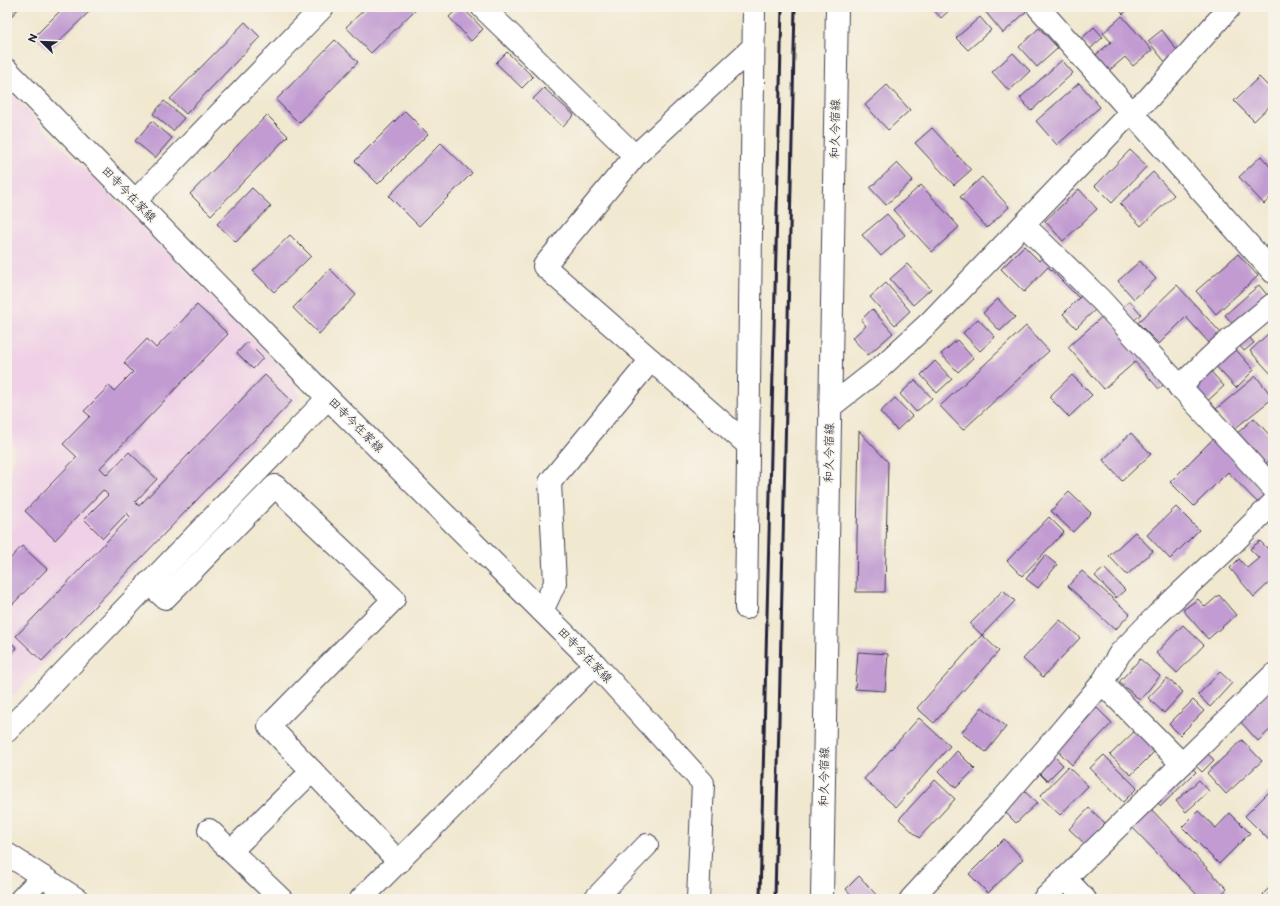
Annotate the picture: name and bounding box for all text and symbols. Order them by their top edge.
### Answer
north arrow [22,22,62,62]
text: N [26,32,41,45]
street label: 和久今宿線 [827,99,844,159]
street label: 田寺今在家線 [98,163,159,225]
street label: 田寺今在家線 [325,395,386,456]
street label: 和久今宿線 [821,423,838,483]
street label: 田寺今在家線 [554,624,615,686]
street label: 和久今宿線 [816,747,833,807]

